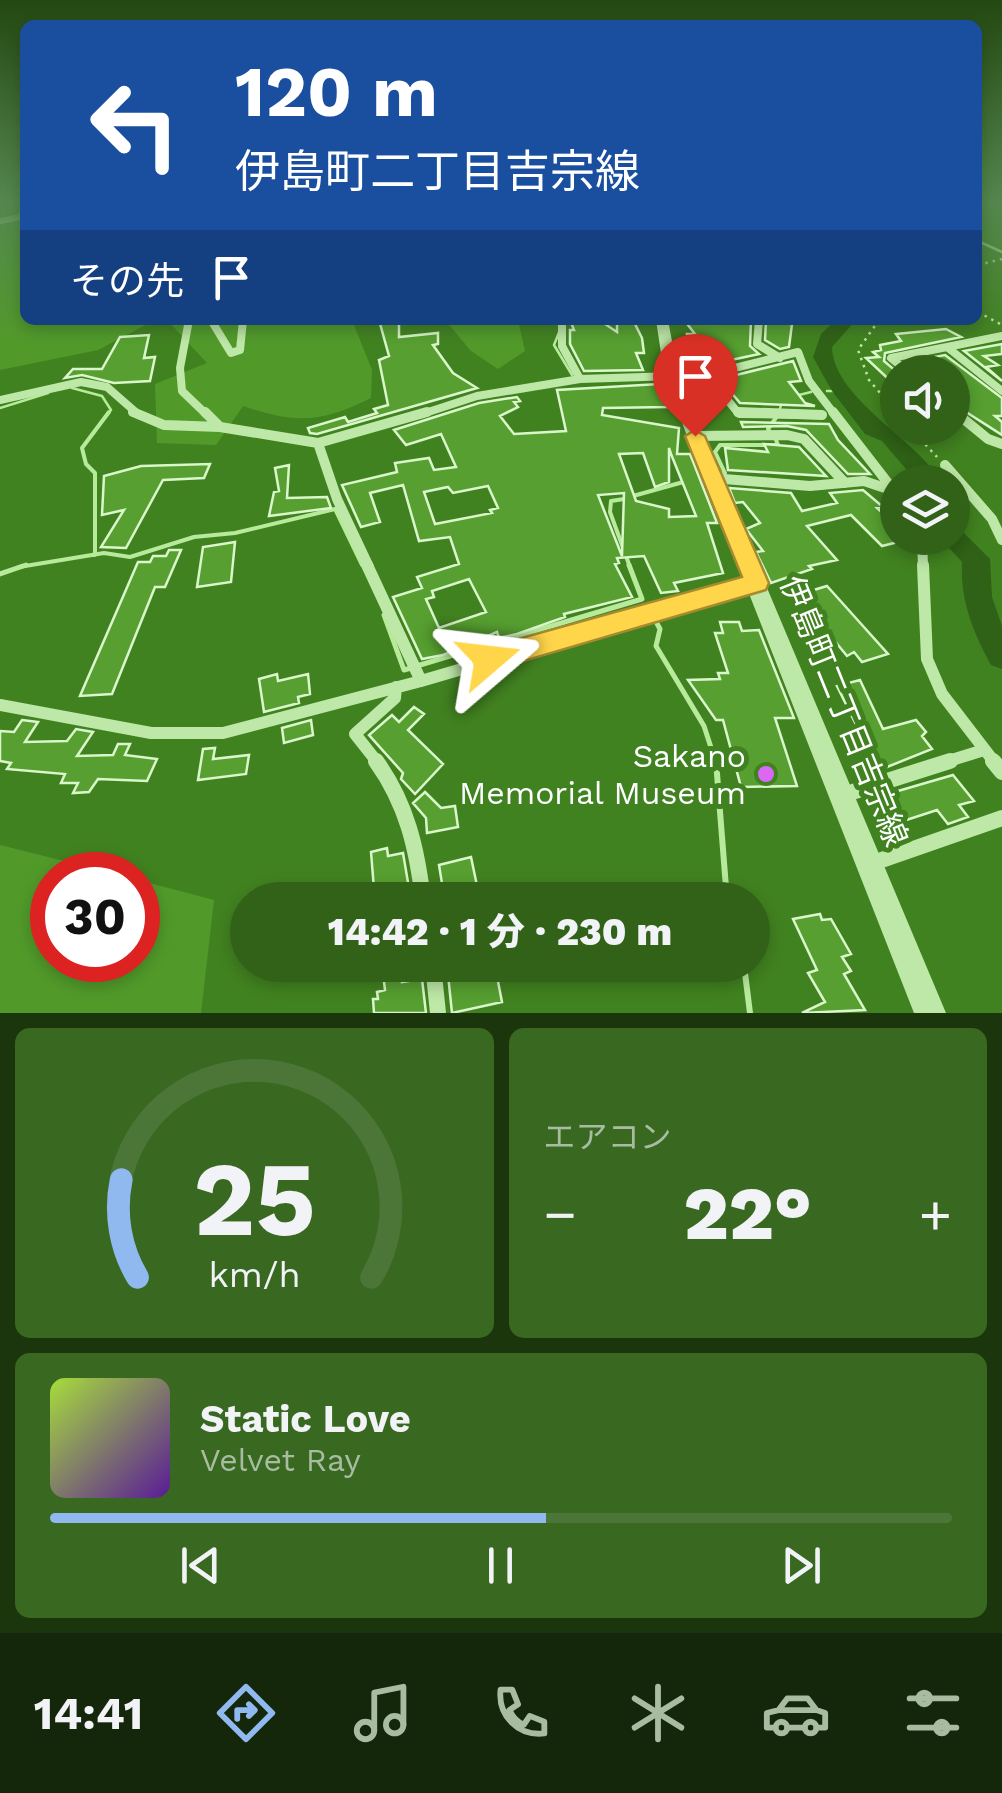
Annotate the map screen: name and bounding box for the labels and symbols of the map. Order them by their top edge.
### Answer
pin [653,334,738,437]
street label: 伊島町二丁目吉宗線 [772,570,916,852]
position arrow [437,607,541,711]
place label: Sakano Memorial Museum [459,737,746,812]
marker: Sakano Memorial Museum [755,763,777,785]
speed limit sign: 30 [30,852,160,982]

